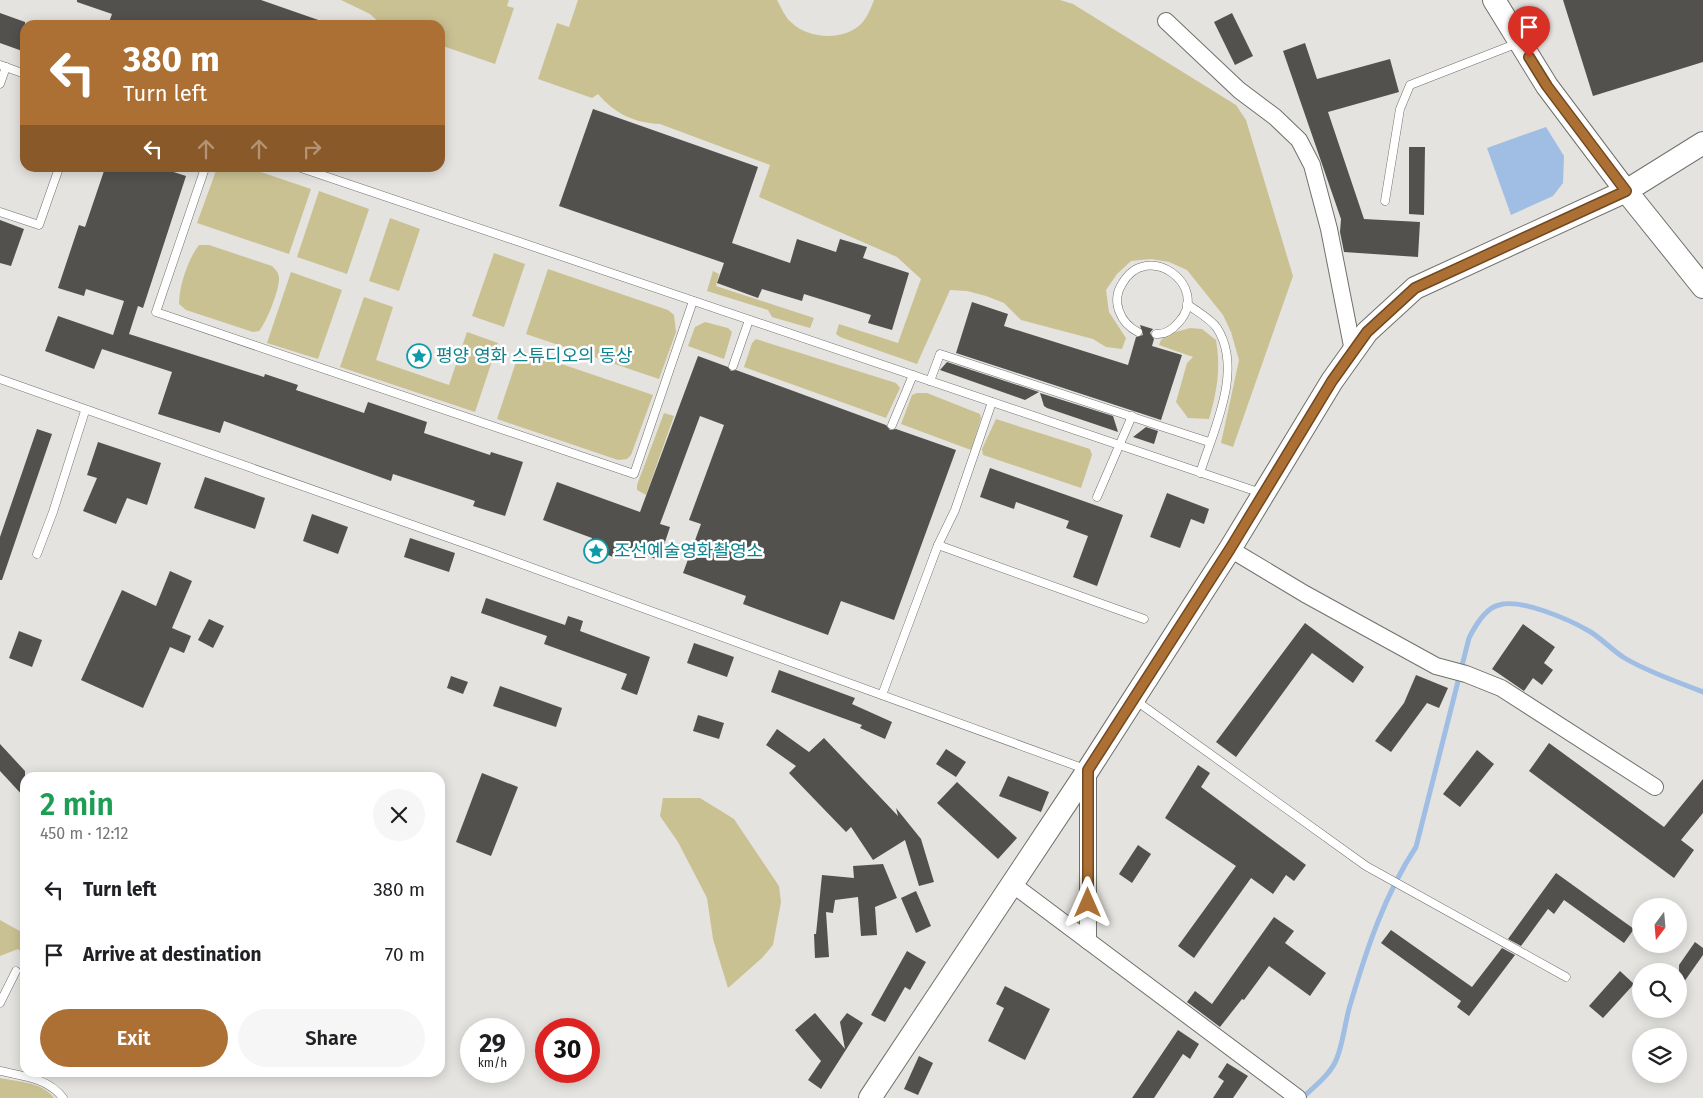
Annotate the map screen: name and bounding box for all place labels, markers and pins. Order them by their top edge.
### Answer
pin [1508,6,1550,57]
place icon: 평양 영화 스튜디오의 동상 [406,343,432,369]
place label: 평양 영화 스튜디오의 동상 [436,345,632,367]
place icon: 조선예술영화촬영소 [583,538,609,564]
place label: 조선예술영화촬영소 [614,540,763,562]

